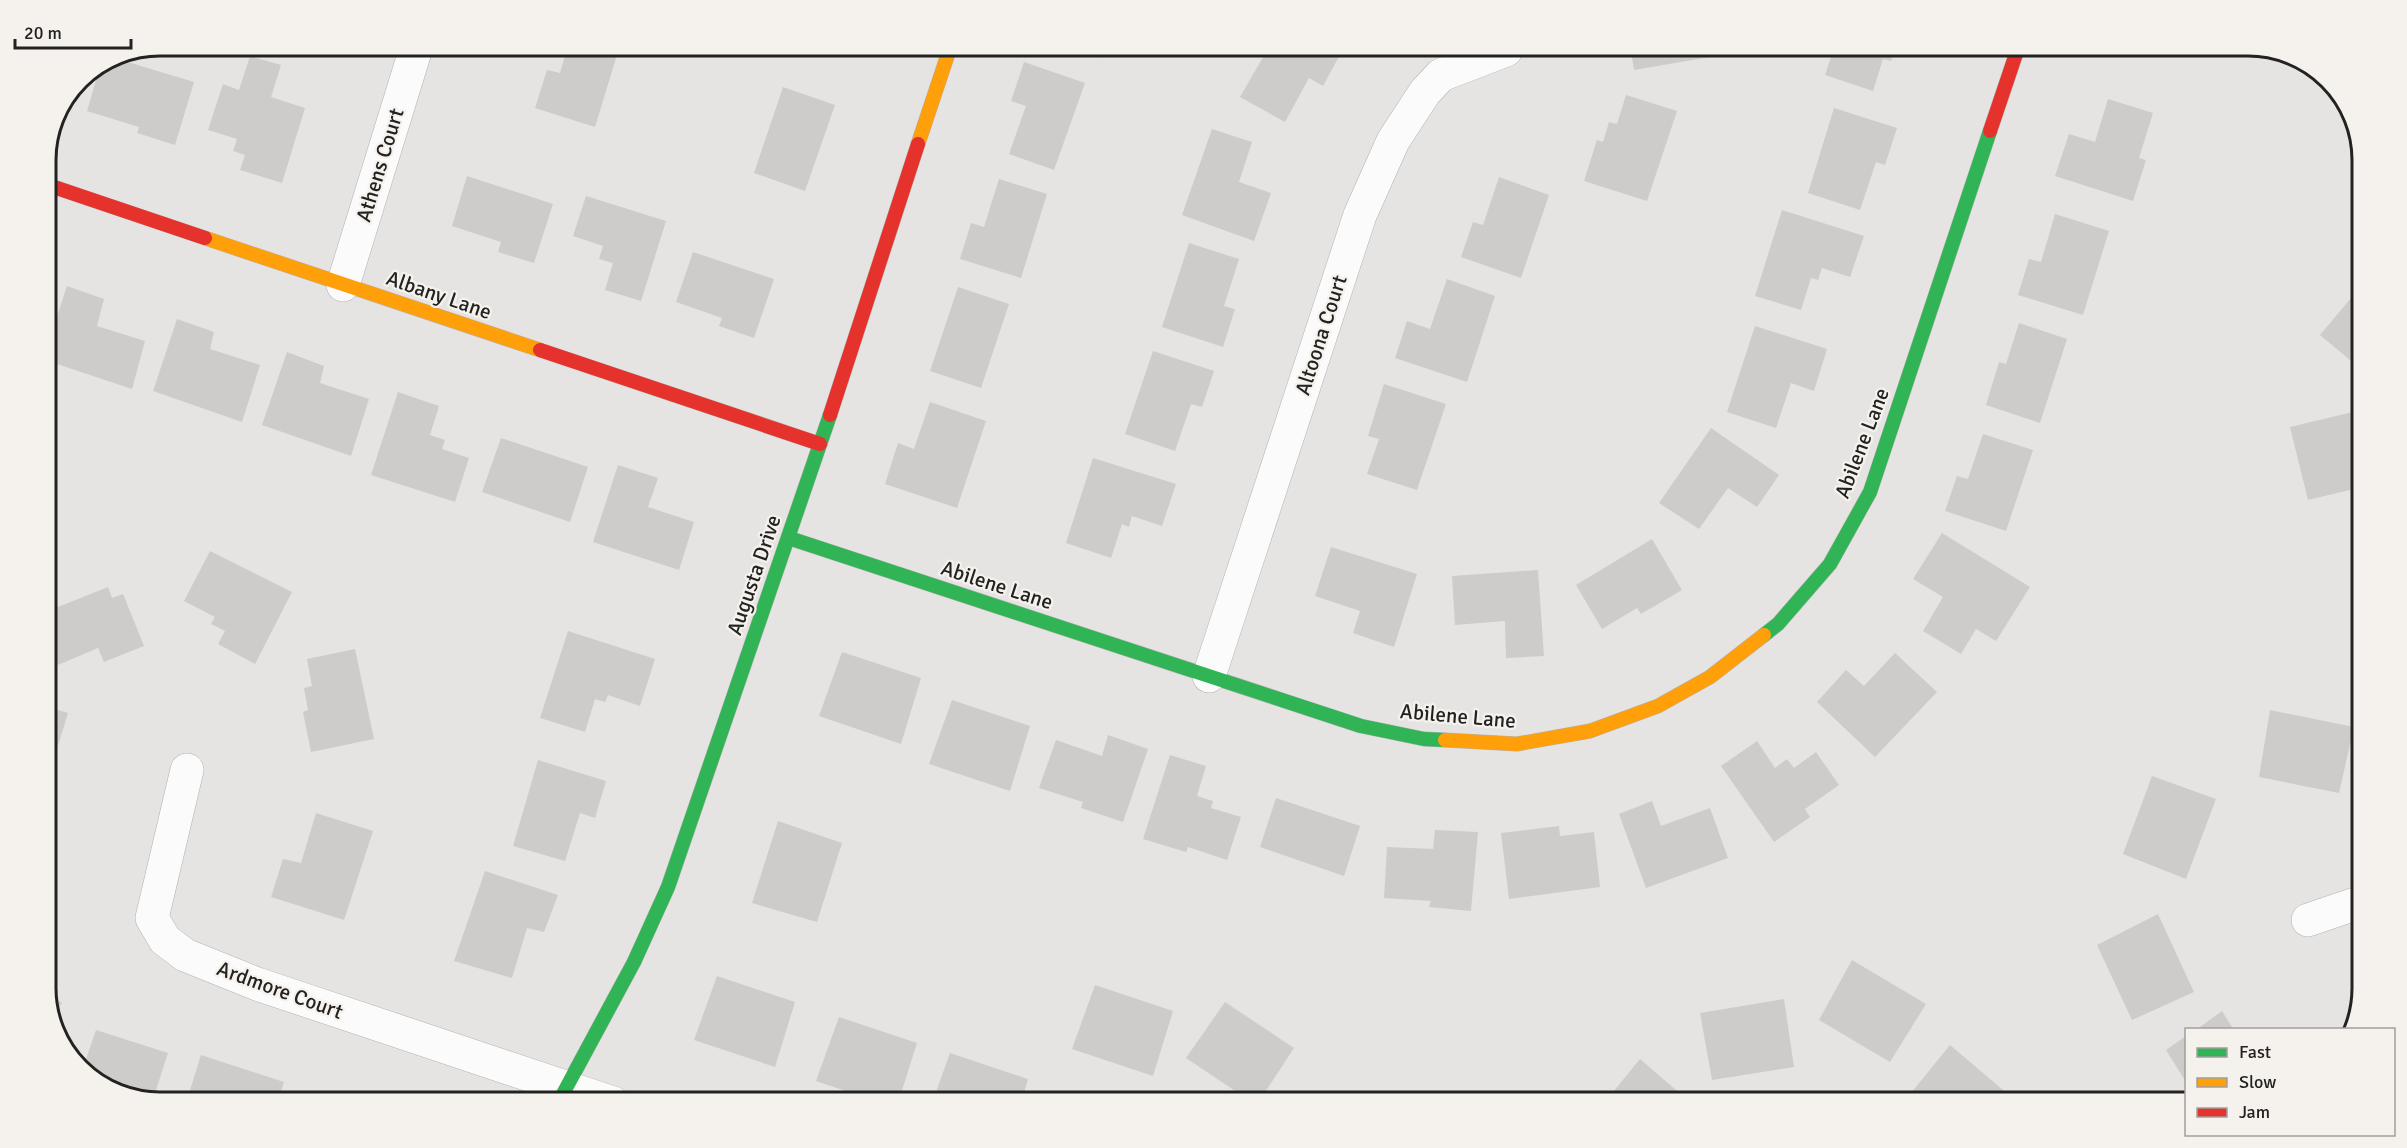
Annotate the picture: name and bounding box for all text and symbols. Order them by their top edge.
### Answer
scale bar [15,12,130,50]
text: 20 m [24,22,62,44]
street label: Athens Court [350,105,410,225]
street label: Albany Lane [383,265,495,325]
street label: Altoona Court [1289,272,1353,398]
street label: Abilene Lane [1829,384,1895,502]
street label: Augusta Drive [721,511,787,639]
street label: Abilene Lane [938,555,1056,615]
street label: Abilene Lane [1399,698,1517,734]
street label: Ardmore Court [213,955,347,1025]
legend [2185,1028,2395,1136]
text: Fast [2239,1041,2271,1063]
text: Slow [2239,1071,2276,1093]
text: Jam [2239,1101,2270,1123]

